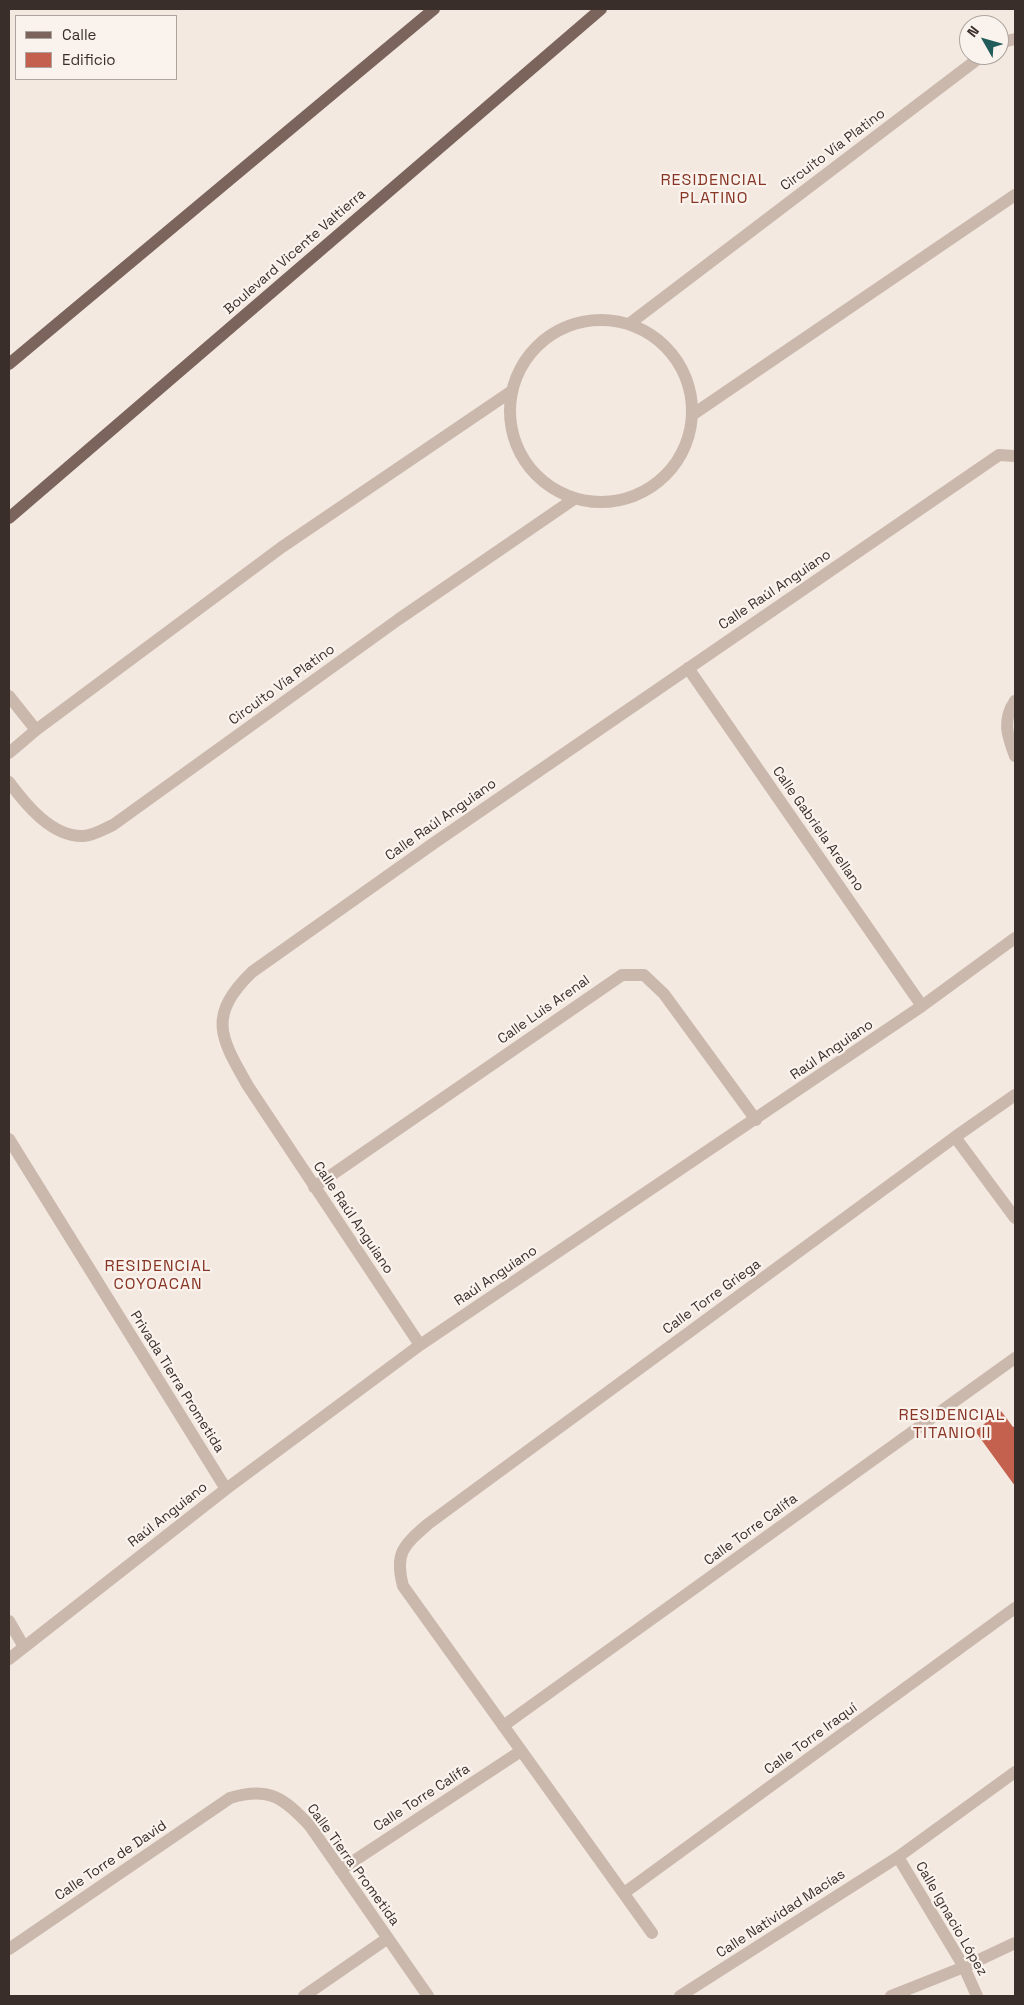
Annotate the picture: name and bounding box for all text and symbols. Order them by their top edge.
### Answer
legend [15,15,178,80]
north arrow [959,15,1009,65]
text: N [963,22,983,41]
text: Calle [62,25,97,44]
text: Edificio [62,50,116,69]
street label: Circuito Vía Platino [777,105,889,195]
district label: RESIDENCIAL PLATINO [659,171,769,209]
street label: Boulevard Vicente Valtierra [221,186,369,318]
street label: Calle Raúl Anguiano [716,546,834,634]
street label: Circuito Vía Platino [226,641,338,729]
street label: Calle Gabriela Arellano [769,763,867,895]
street label: Calle Raúl Anguiano [382,775,500,865]
street label: Calle Luis Arenal [495,972,593,1048]
street label: Raúl Anguiano [788,1016,876,1084]
street label: Calle Raúl Anguiano [309,1159,397,1277]
street label: Raúl Anguiano [452,1242,540,1310]
street label: Calle Torre Griega [660,1256,764,1338]
district label: RESIDENCIAL COYOACAN [103,1257,213,1295]
street label: Privada Tierra Prometida [126,1308,228,1456]
district label: RESIDENCIAL TITANIO II [897,1406,1007,1444]
street label: Raúl Anguiano [125,1479,211,1551]
street label: Calle Torre Calífa [701,1490,801,1570]
street label: Calle Torre Iraquí [761,1700,861,1778]
street label: Calle Torre Calífa [371,1761,473,1835]
street label: Calle Tierra Prometida [303,1801,403,1929]
street label: Calle Torre de David [52,1817,170,1905]
street label: Calle Ignacio López [911,1859,991,1979]
street label: Calle Natividad Macías [713,1866,849,1962]

